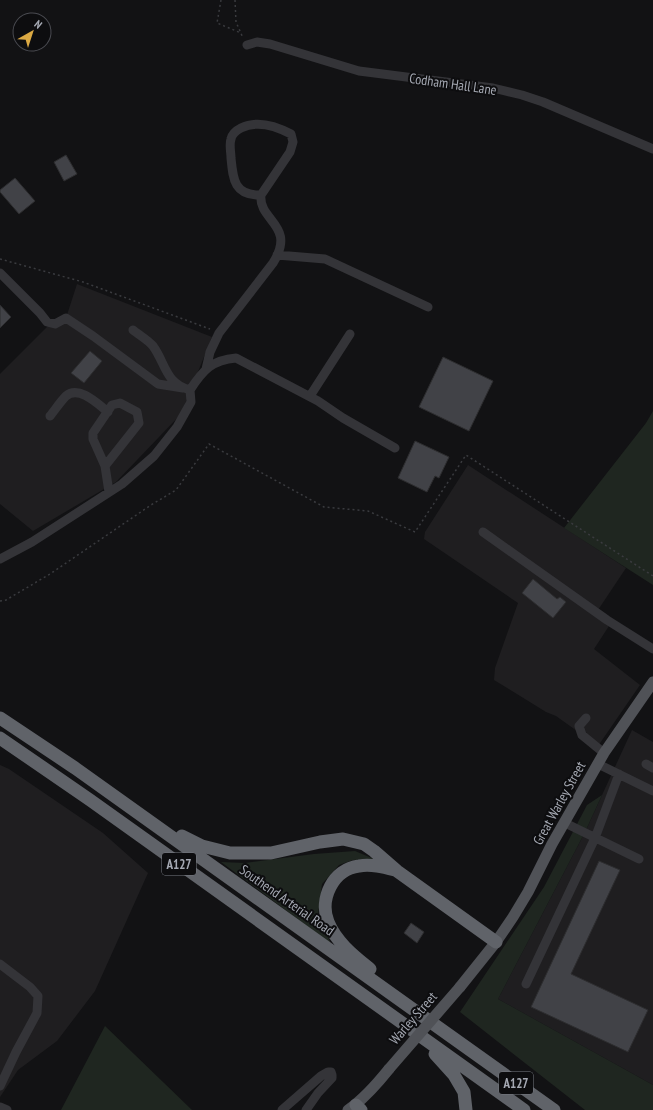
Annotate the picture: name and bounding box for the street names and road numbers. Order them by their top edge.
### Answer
street label: Codham Hall Lane [408,69,498,99]
street label: Great Warley Street [529,758,589,848]
road number: A127 [162,853,196,875]
street label: Southend Arterial Road [236,861,338,939]
street label: Warley Street [385,988,441,1048]
road number: A127 [499,1072,533,1094]

